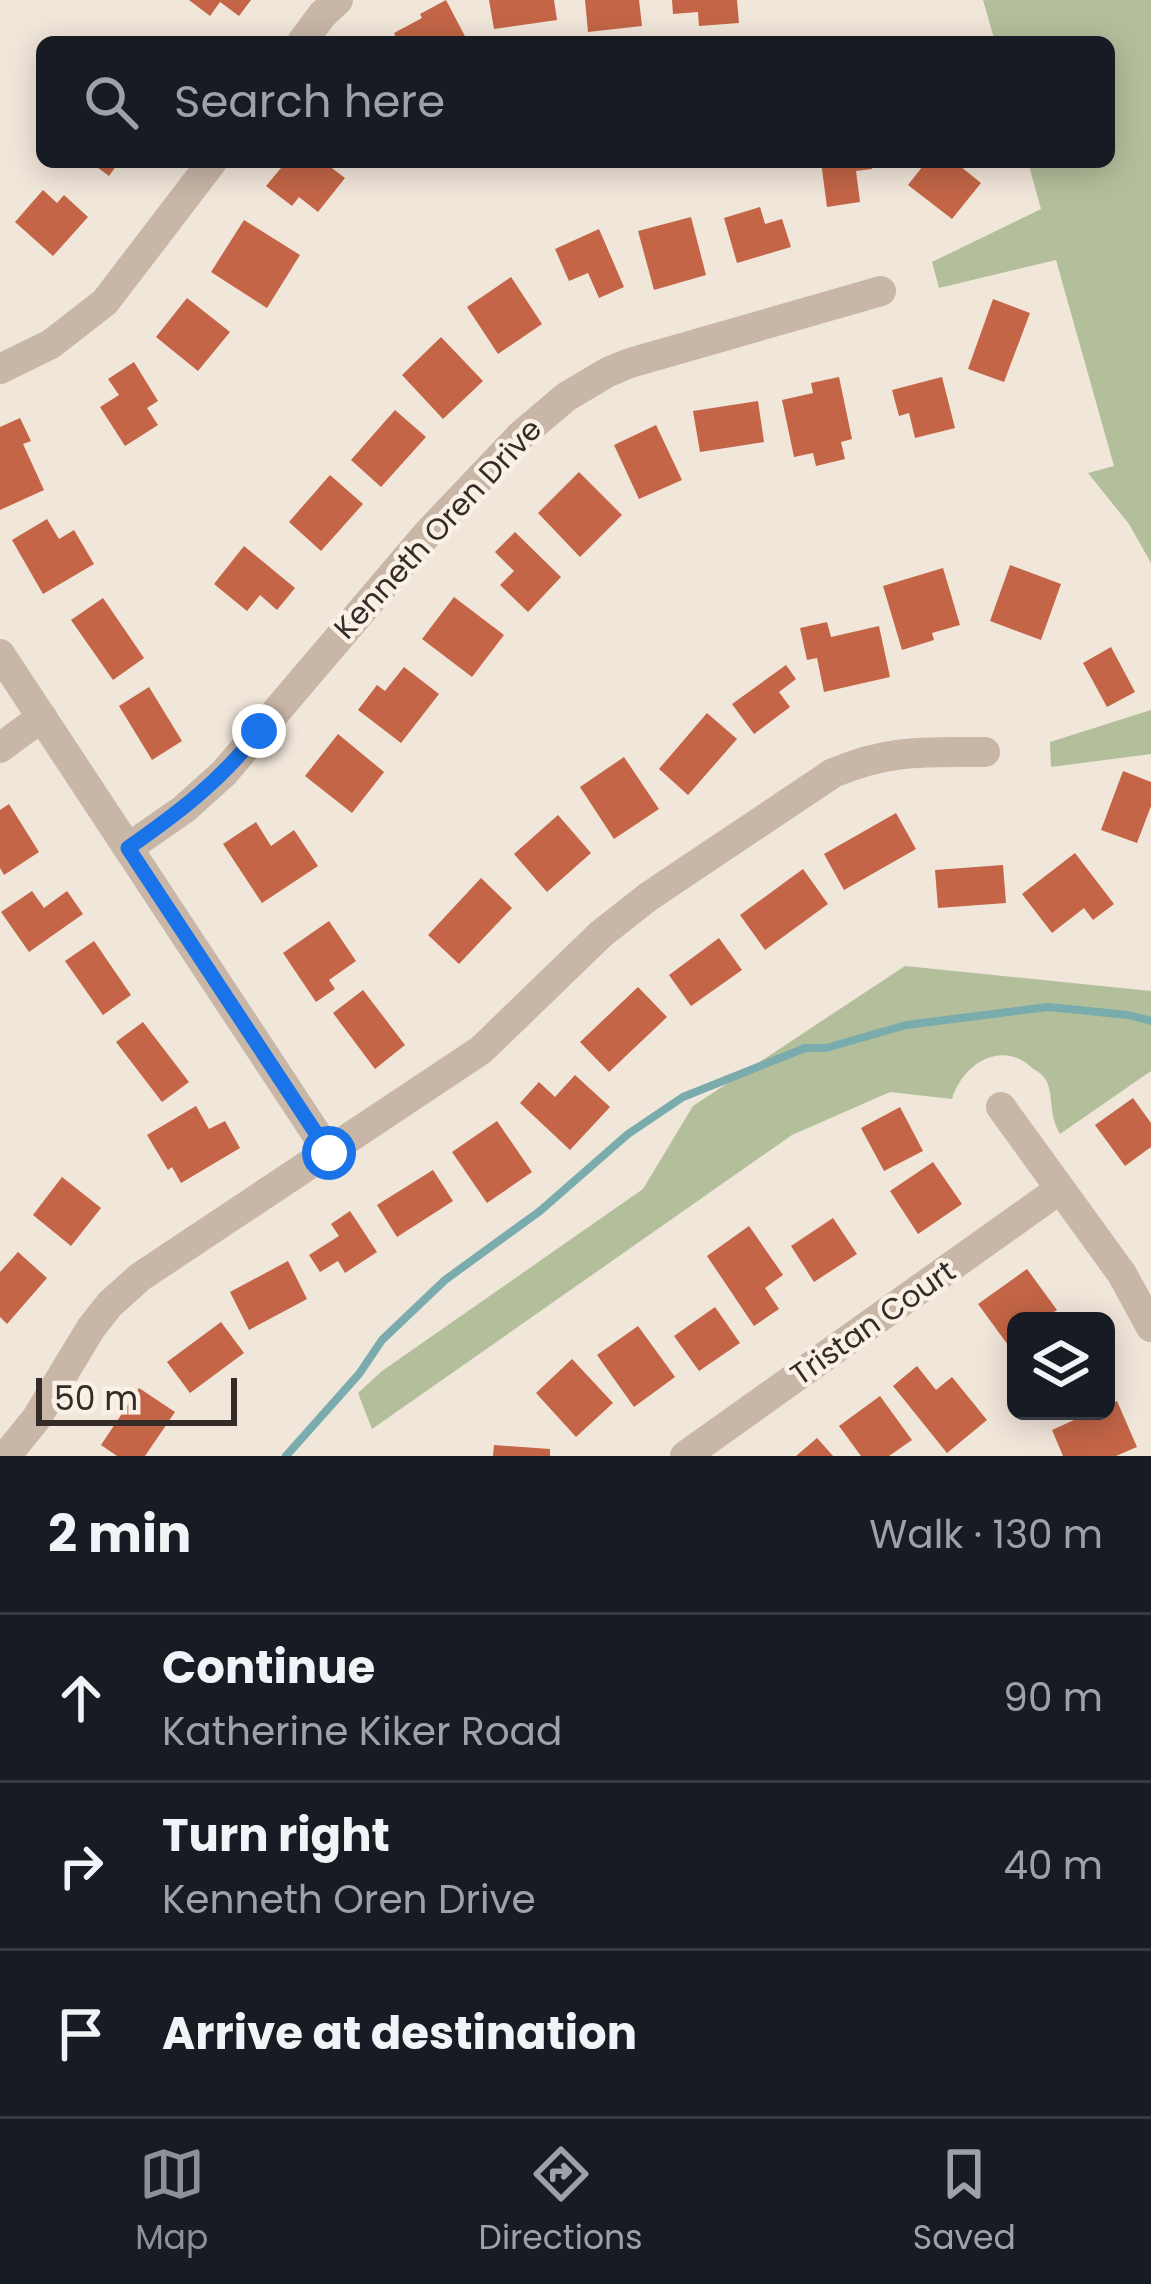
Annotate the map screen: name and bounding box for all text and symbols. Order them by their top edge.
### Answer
search box [36,36,1115,168]
icon: search [78,69,144,135]
text: Search here [174,70,445,133]
street label: Kenneth Oren Drive [324,409,551,648]
route end [232,704,286,758]
route start [302,1126,356,1180]
street label: Tristan Court [782,1250,964,1395]
map controls [1007,1312,1115,1420]
button: layers [1007,1312,1115,1420]
scale bar [36,1372,237,1425]
text: 50 m [54,1375,138,1422]
text: 2 min [48,1498,191,1570]
text: Walk · 130 m [869,1507,1103,1562]
text: Continue [162,1636,375,1699]
icon: ahead [48,1665,114,1731]
text: 90 m [1003,1670,1103,1725]
text: Katherine Kiker Road [162,1704,562,1759]
text: Turn right [162,1804,390,1867]
icon: right [48,1833,114,1899]
text: 40 m [1003,1838,1103,1893]
text: Kenneth Oren Drive [162,1872,536,1927]
icon: arrive [48,2001,114,2067]
text: Arrive at destination [162,2002,637,2065]
tab: Map [135,2141,208,2263]
tab: Directions [479,2141,642,2263]
tab: Saved [913,2141,1016,2263]

